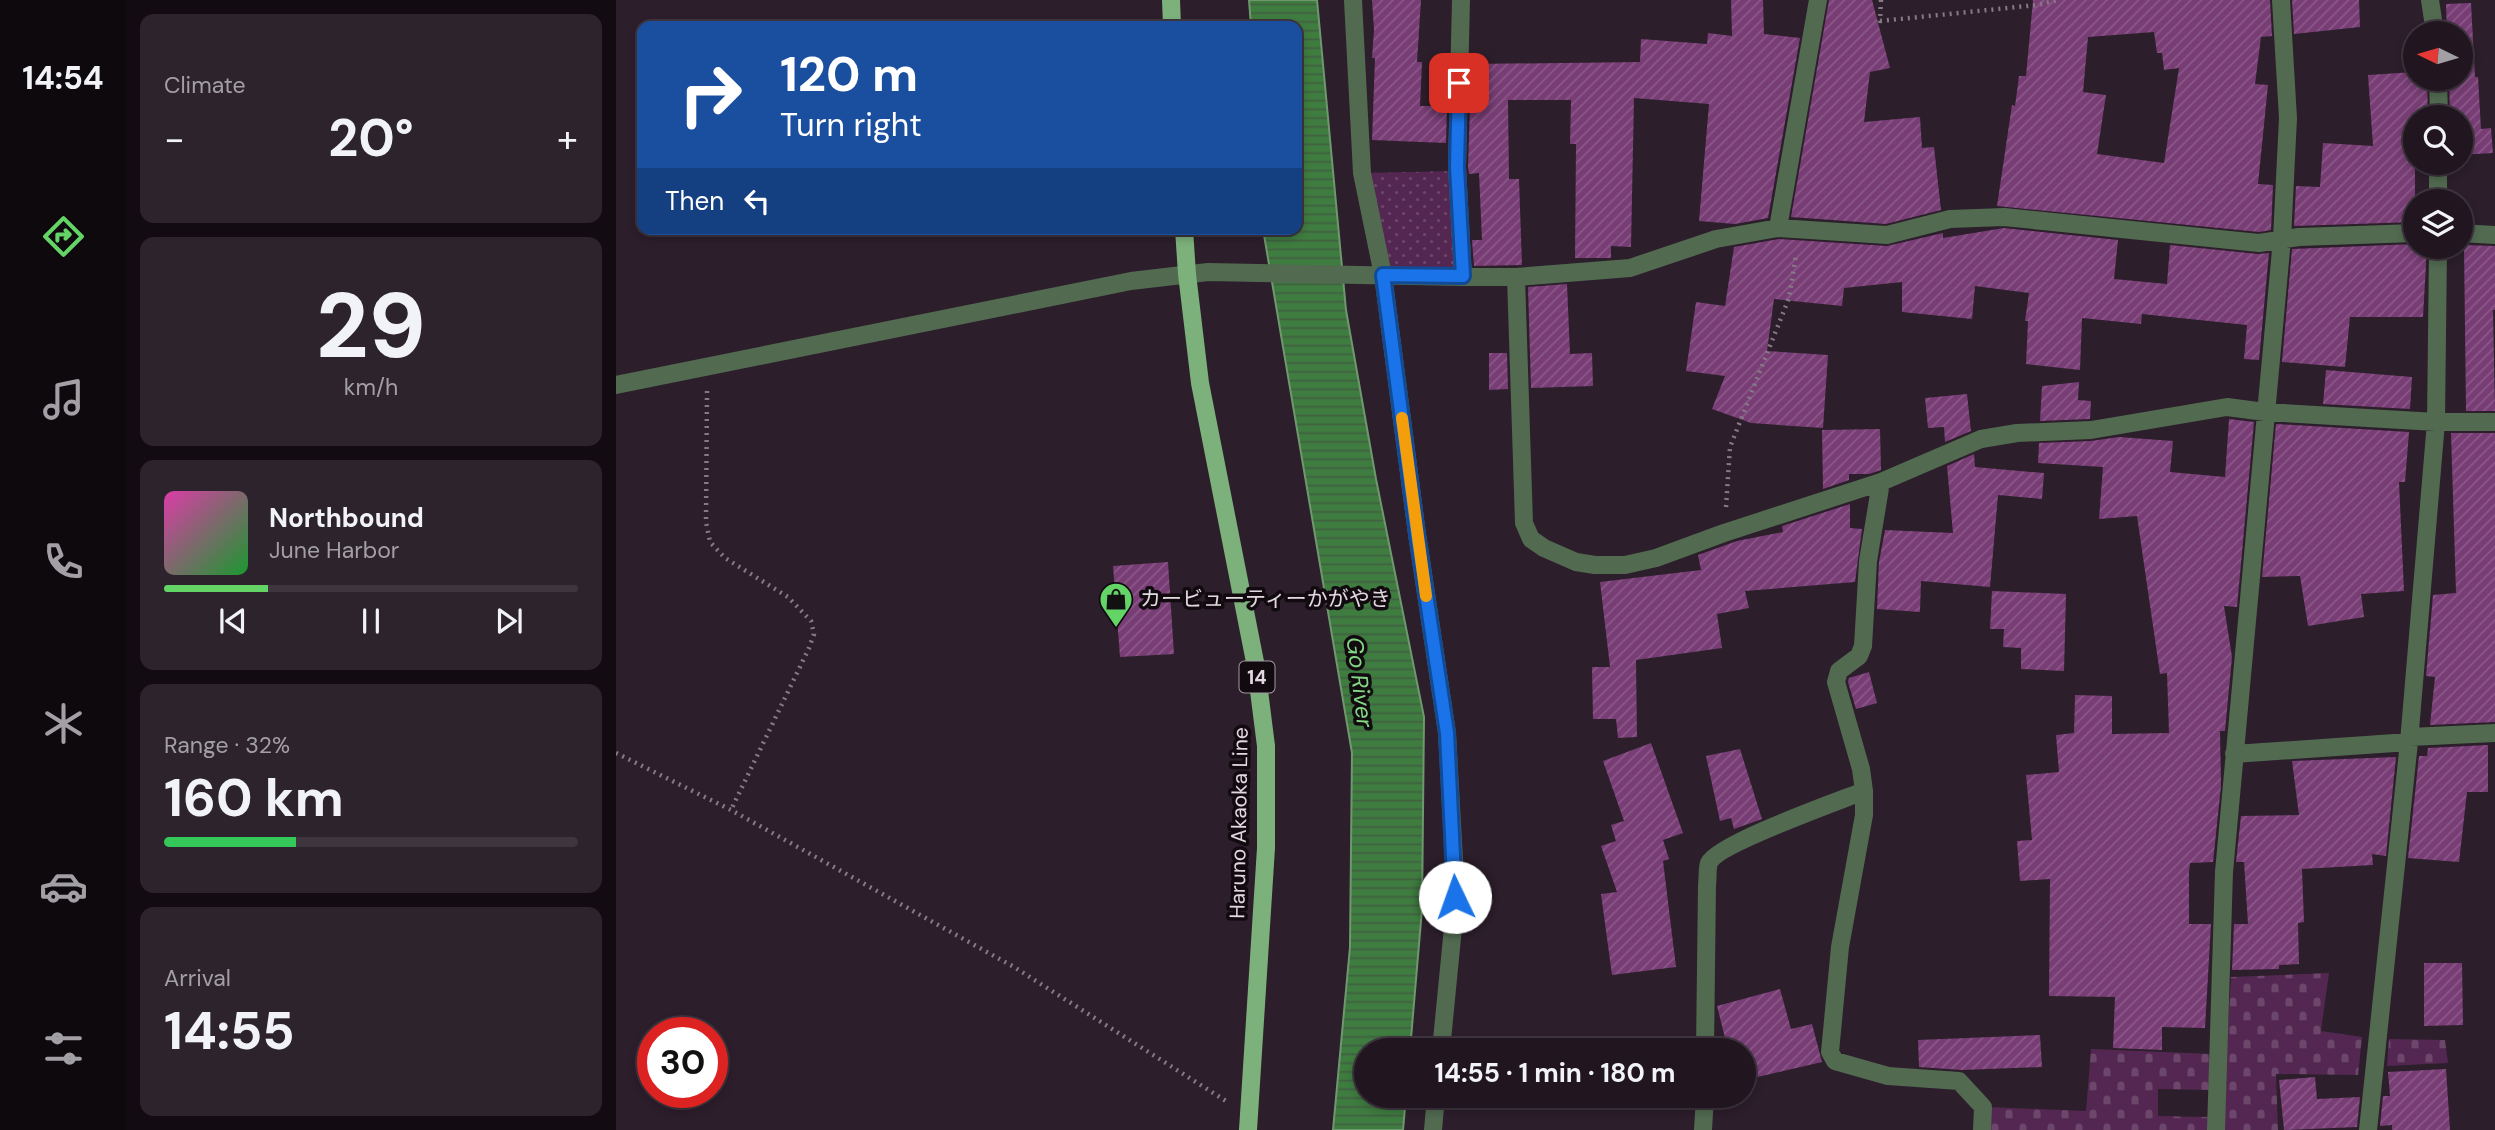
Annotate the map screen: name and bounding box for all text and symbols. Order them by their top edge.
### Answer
north arrow [2403,21,2473,91]
map controls [2403,21,2473,259]
text: 120 m [780,42,918,106]
icon: right [665,49,756,140]
pin [1429,53,1489,113]
text: 14:54 [22,57,104,99]
icon: arrive [1440,64,1478,102]
text: Climate [164,70,246,100]
text: 20° [328,104,414,172]
text: Turn right [780,104,922,146]
button: search [2403,105,2473,175]
text: − [164,114,185,164]
text: + [557,114,578,164]
icon: left [738,182,776,220]
text: Then [665,184,724,218]
button: layers [2403,189,2473,259]
icon: directions [39,212,88,261]
text: 29 [316,267,426,385]
text: km/h [344,372,398,402]
icon: music [39,375,88,424]
text: Northbound [269,501,424,535]
text: June Harbor [269,535,399,565]
icon: phone [39,537,88,586]
shop icon: カービューティーかがやき [1097,580,1135,629]
place label: カービューティーかがやき [1140,585,1391,613]
icon: previous [214,602,252,640]
icon: pause [352,602,390,640]
icon: next [490,602,528,640]
water label: Go River [1340,635,1381,730]
road number: 14 [1240,662,1274,692]
icon: climate [39,699,88,748]
street label: Haruno Akaoka Line [1223,727,1255,919]
text: Range · 32% [164,730,290,760]
text: 160 km [164,764,344,832]
position arrow [1418,860,1492,934]
icon: car [39,862,88,911]
text: Arrival [164,963,231,993]
text: 14:55 [164,997,295,1065]
speed limit sign: 30 [637,1017,728,1108]
icon: filters [39,1024,88,1073]
text: 14:55 · 1 min · 180 m [1435,1056,1675,1090]

